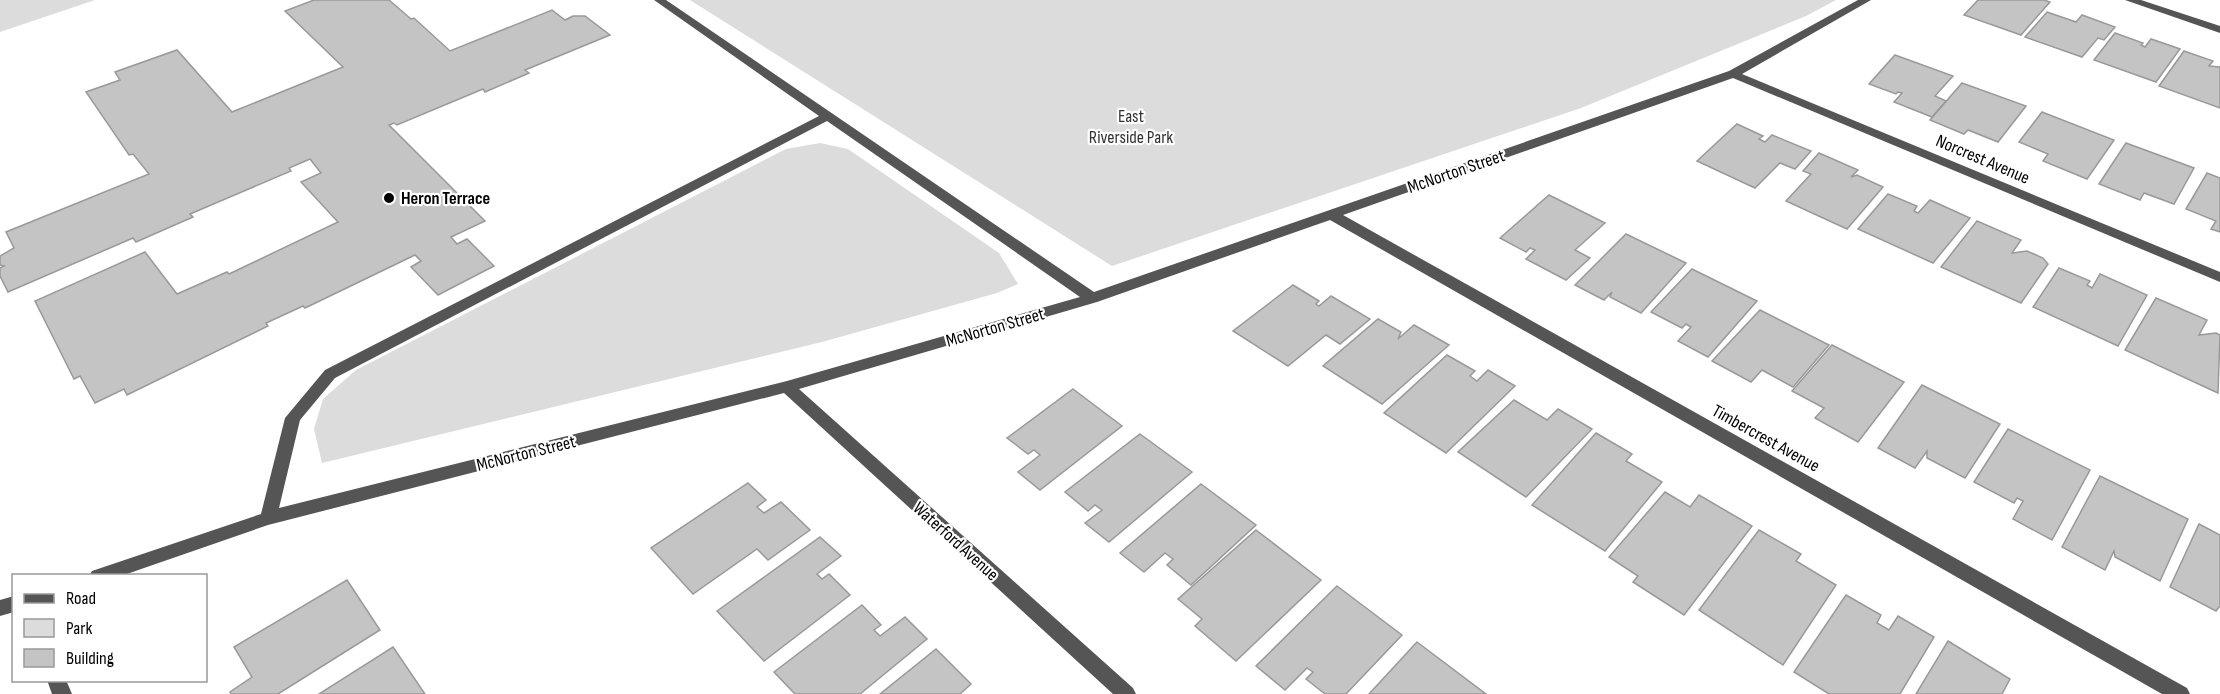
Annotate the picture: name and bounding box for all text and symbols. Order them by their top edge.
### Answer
park label: East Riverside Park [1089,106,1173,148]
street label: Norcrest Avenue [1933,130,2033,189]
street label: McNorton Street [1405,145,1508,198]
place label: Heron Terrace [401,188,490,209]
marker: Heron Terrace [382,191,396,205]
street label: McNorton Street [944,303,1047,352]
street label: Timbercrest Avenue [1708,400,1823,477]
street label: McNorton Street [474,431,578,476]
street label: Waterford Avenue [909,498,1003,585]
legend [12,574,207,682]
text: Road [66,588,96,609]
text: Park [66,618,92,639]
text: Building [66,648,114,669]

